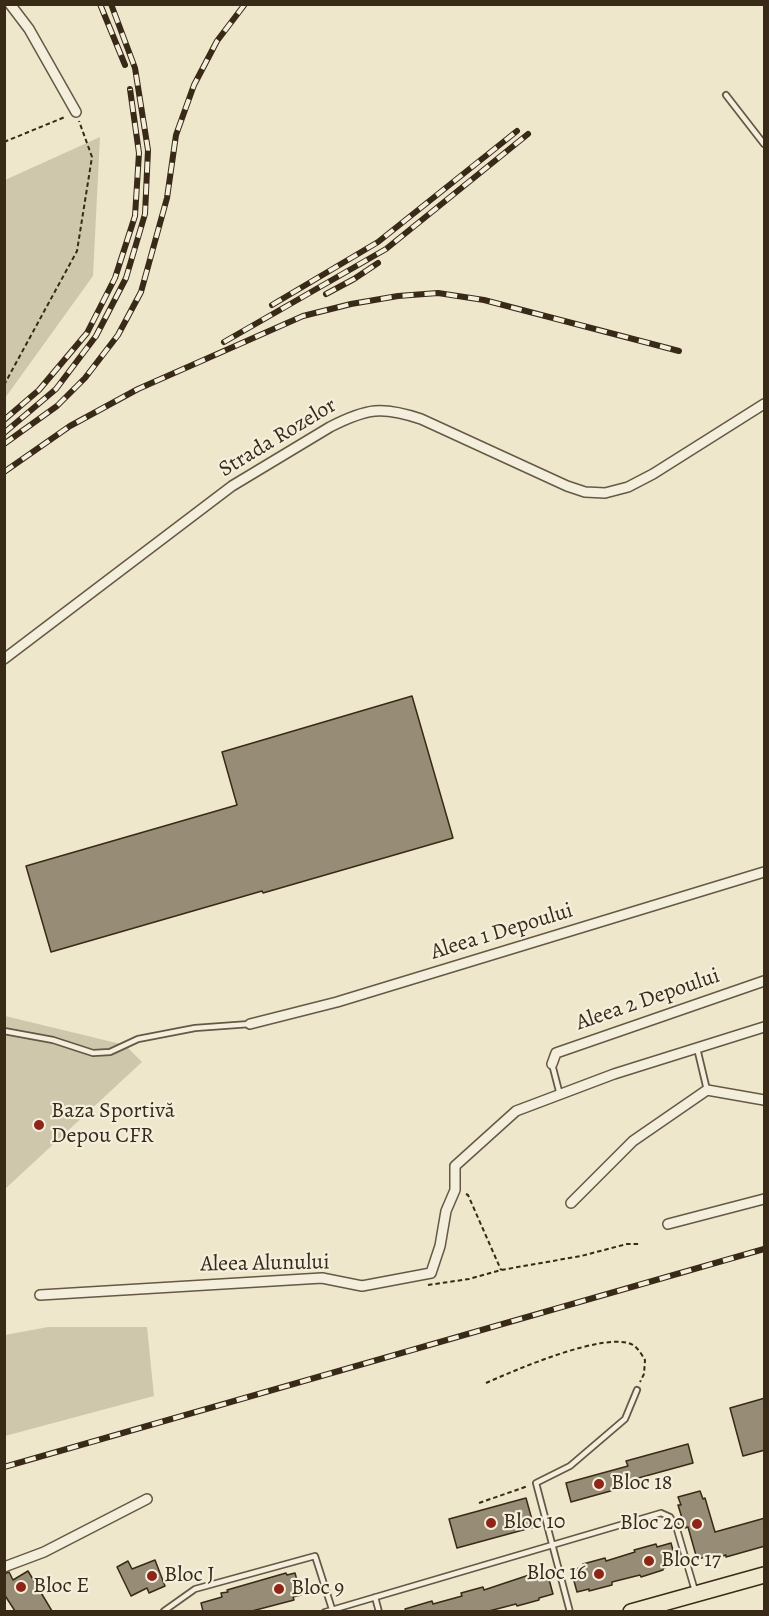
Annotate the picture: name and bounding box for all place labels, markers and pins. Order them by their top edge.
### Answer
place label: Baza Sportivă Depou CFR [51,1099,175,1150]
marker: Baza Sportivă Depou CFR [32,1118,46,1132]
place label: Bloc 18 [611,1471,672,1497]
marker: Bloc 18 [592,1477,606,1491]
place label: Bloc 10 [503,1510,565,1536]
place label: Bloc 20 [620,1511,685,1537]
marker: Bloc 10 [484,1516,498,1530]
marker: Bloc 20 [690,1517,704,1531]
place label: Bloc 17 [661,1548,721,1574]
marker: Bloc 17 [642,1554,656,1568]
place label: Bloc 16 [526,1561,587,1587]
place label: Bloc J [164,1563,214,1589]
marker: Bloc 16 [592,1567,606,1581]
marker: Bloc J [145,1569,159,1583]
place label: Bloc E [33,1574,89,1600]
place label: Bloc 9 [291,1576,344,1602]
marker: Bloc E [14,1580,28,1594]
marker: Bloc 9 [272,1582,286,1596]

